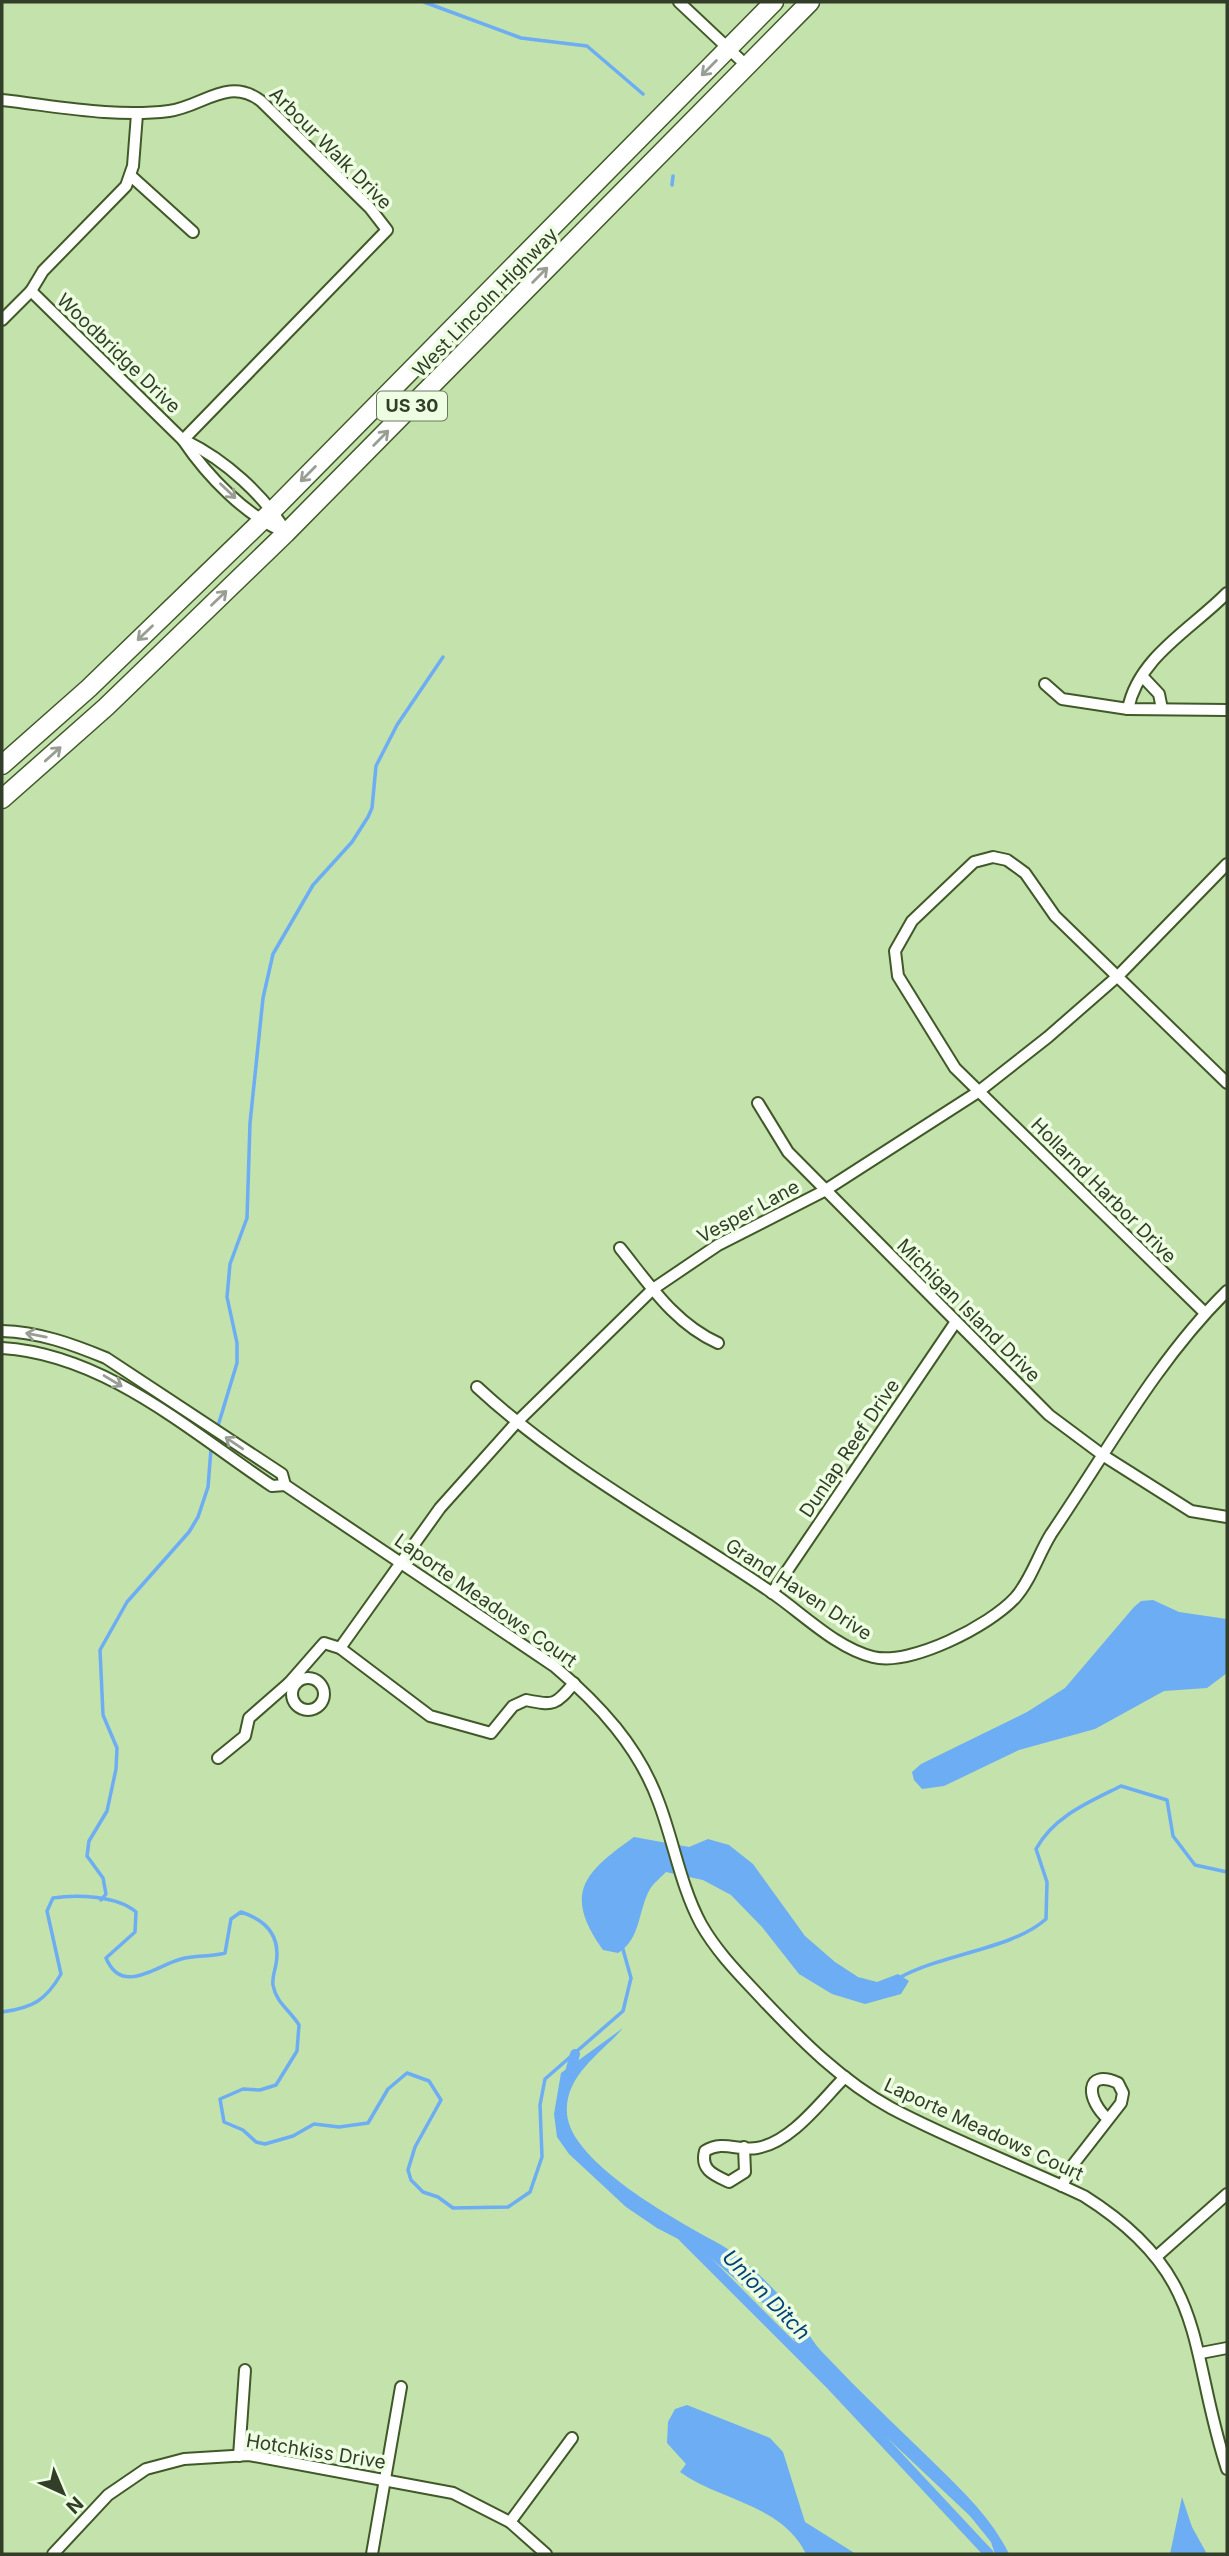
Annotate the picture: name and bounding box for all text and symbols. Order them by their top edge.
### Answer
one-way arrow [701,59,718,76]
street label: Arbour Walk Drive [265,82,397,214]
street label: West Lincoln Highway [408,223,563,382]
one-way arrow [531,267,548,284]
street label: Woodbridge Drive [52,289,185,418]
road number: US 30 [377,392,447,420]
one-way arrow [372,430,389,447]
one-way arrow [300,465,317,482]
one-way arrow [219,482,236,499]
one-way arrow [210,589,227,606]
one-way arrow [137,624,154,641]
one-way arrow [44,746,62,762]
street label: Hollarnd Harbor Drive [1026,1113,1181,1268]
street label: Vesper Lane [693,1175,803,1248]
street label: Michigan Island Drive [892,1234,1045,1387]
one-way arrow [25,1328,48,1341]
one-way arrow [102,1375,122,1389]
street label: Dunlap Reef Drive [795,1375,904,1522]
one-way arrow [225,1435,245,1449]
street label: Laporte Meadows Court [390,1529,581,1672]
street label: Grand Haven Drive [721,1534,876,1645]
street label: Laporte Meadows Court [880,2073,1087,2186]
water label: Union Ditch [717,2244,815,2345]
street label: Hotchkiss Drive [244,2429,387,2474]
north arrow [28,2458,98,2528]
text: N [61,2492,88,2518]

